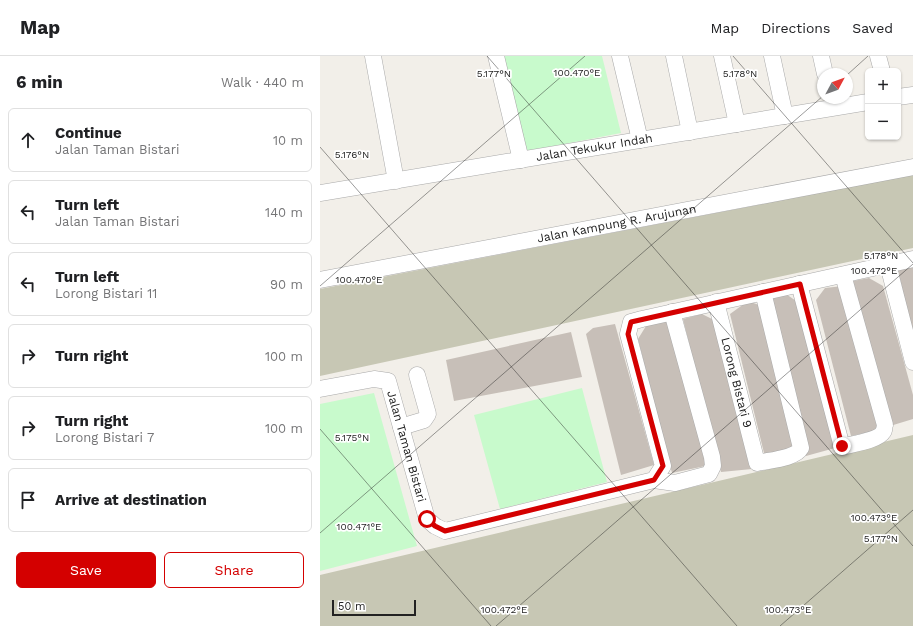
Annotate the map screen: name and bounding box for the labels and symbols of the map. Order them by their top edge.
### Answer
text: 100.470°E [554,67,600,78]
text: 5.177°N [477,68,511,79]
text: 5.178°N [723,68,757,79]
north arrow [817,68,853,104]
street label: Jalan Tekukur Indah [535,131,654,164]
text: 5.176°N [335,149,369,160]
street label: Jalan Kampung R. Arujunan [536,201,697,245]
text: 5.178°N [864,250,898,261]
text: 100.472°E [851,265,897,276]
text: 100.470°E [336,274,382,285]
street label: Lorong Bistari 9 [718,336,755,429]
street label: Jalan Taman Bistari [384,389,429,504]
text: 5.175°N [335,432,369,443]
route end [833,437,851,455]
route start [418,510,436,528]
text: 100.473°E [851,512,897,523]
text: 100.471°E [337,521,381,532]
text: 5.177°N [864,533,898,544]
scale bar [332,598,416,617]
text: 100.472°E [481,604,527,615]
text: 100.473°E [765,604,811,615]

